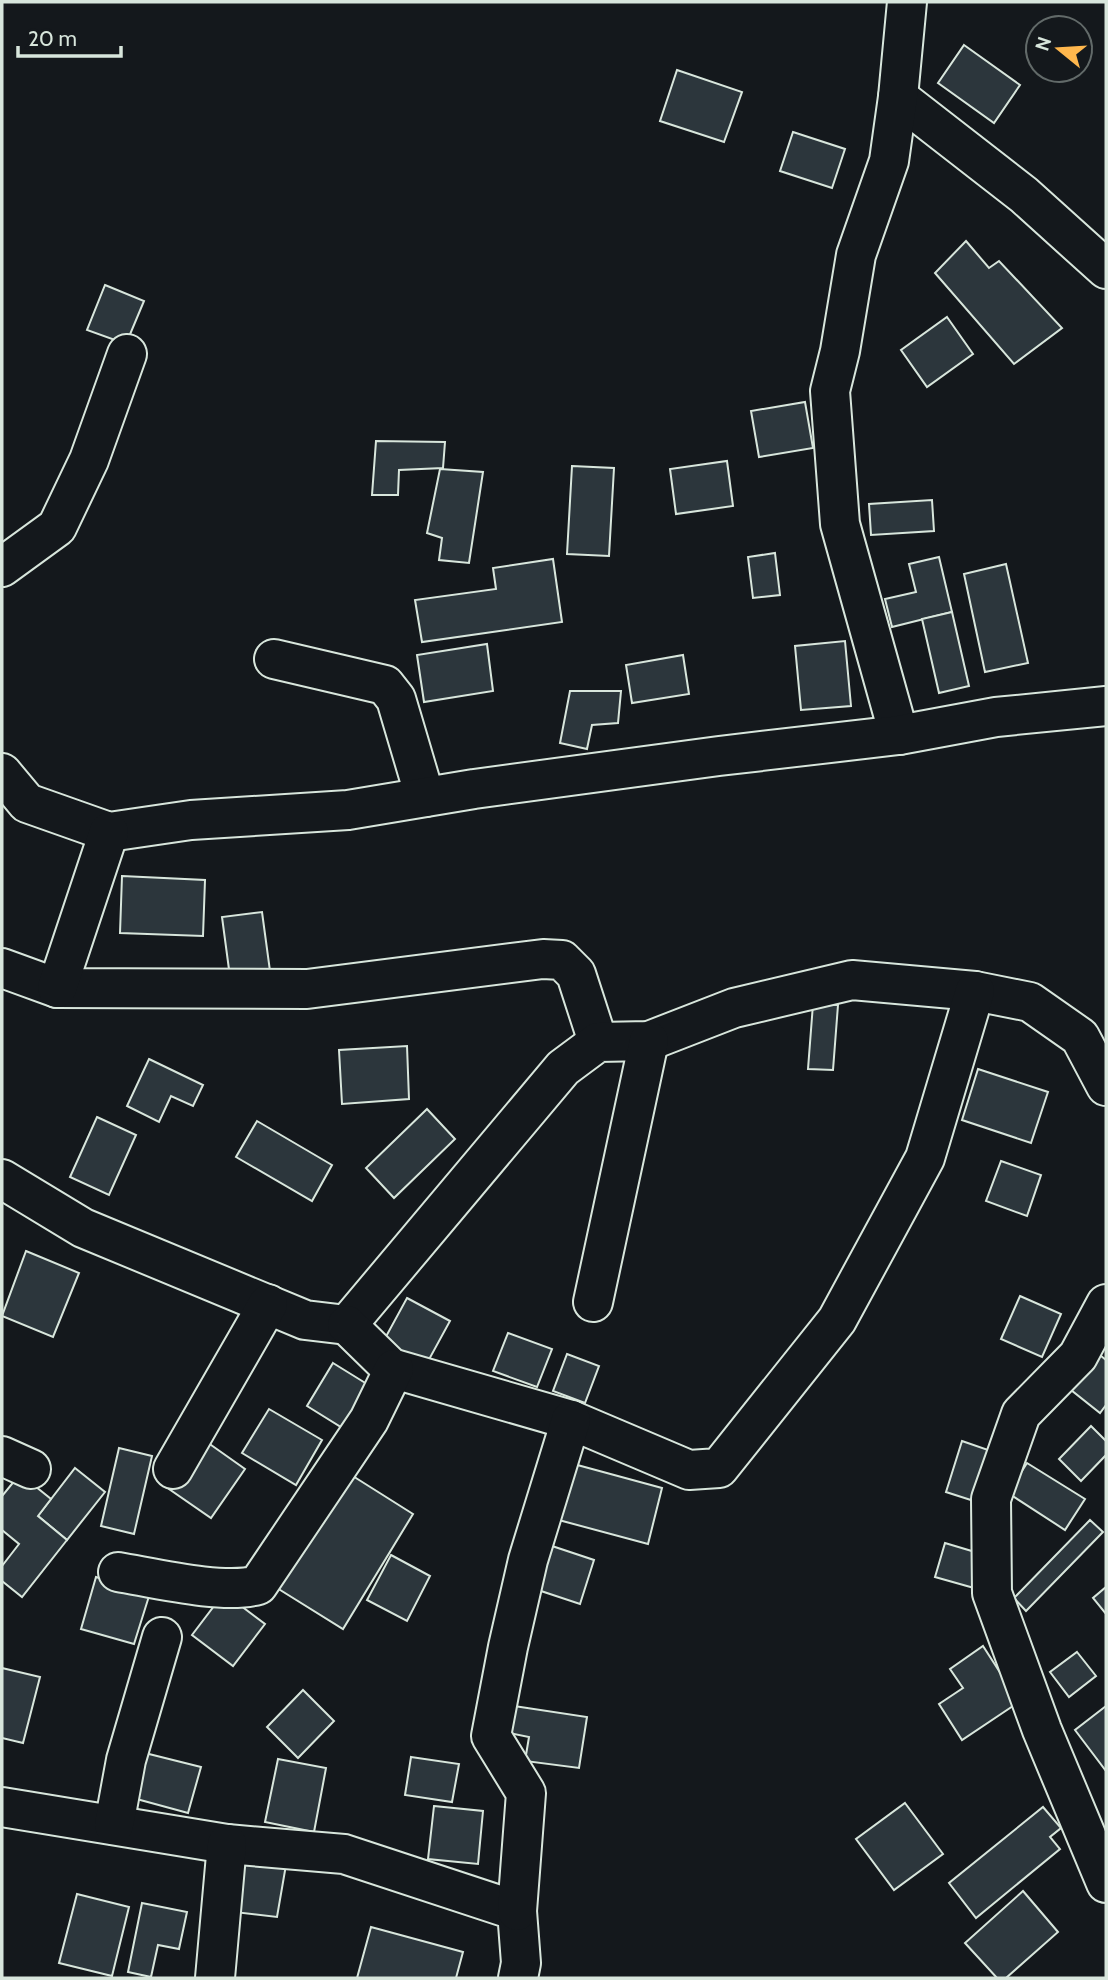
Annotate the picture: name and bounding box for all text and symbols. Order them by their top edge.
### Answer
scale bar [18,14,121,58]
north arrow [1024,14,1094,84]
text: 20 m [28,26,77,51]
text: N [1030,34,1056,54]

